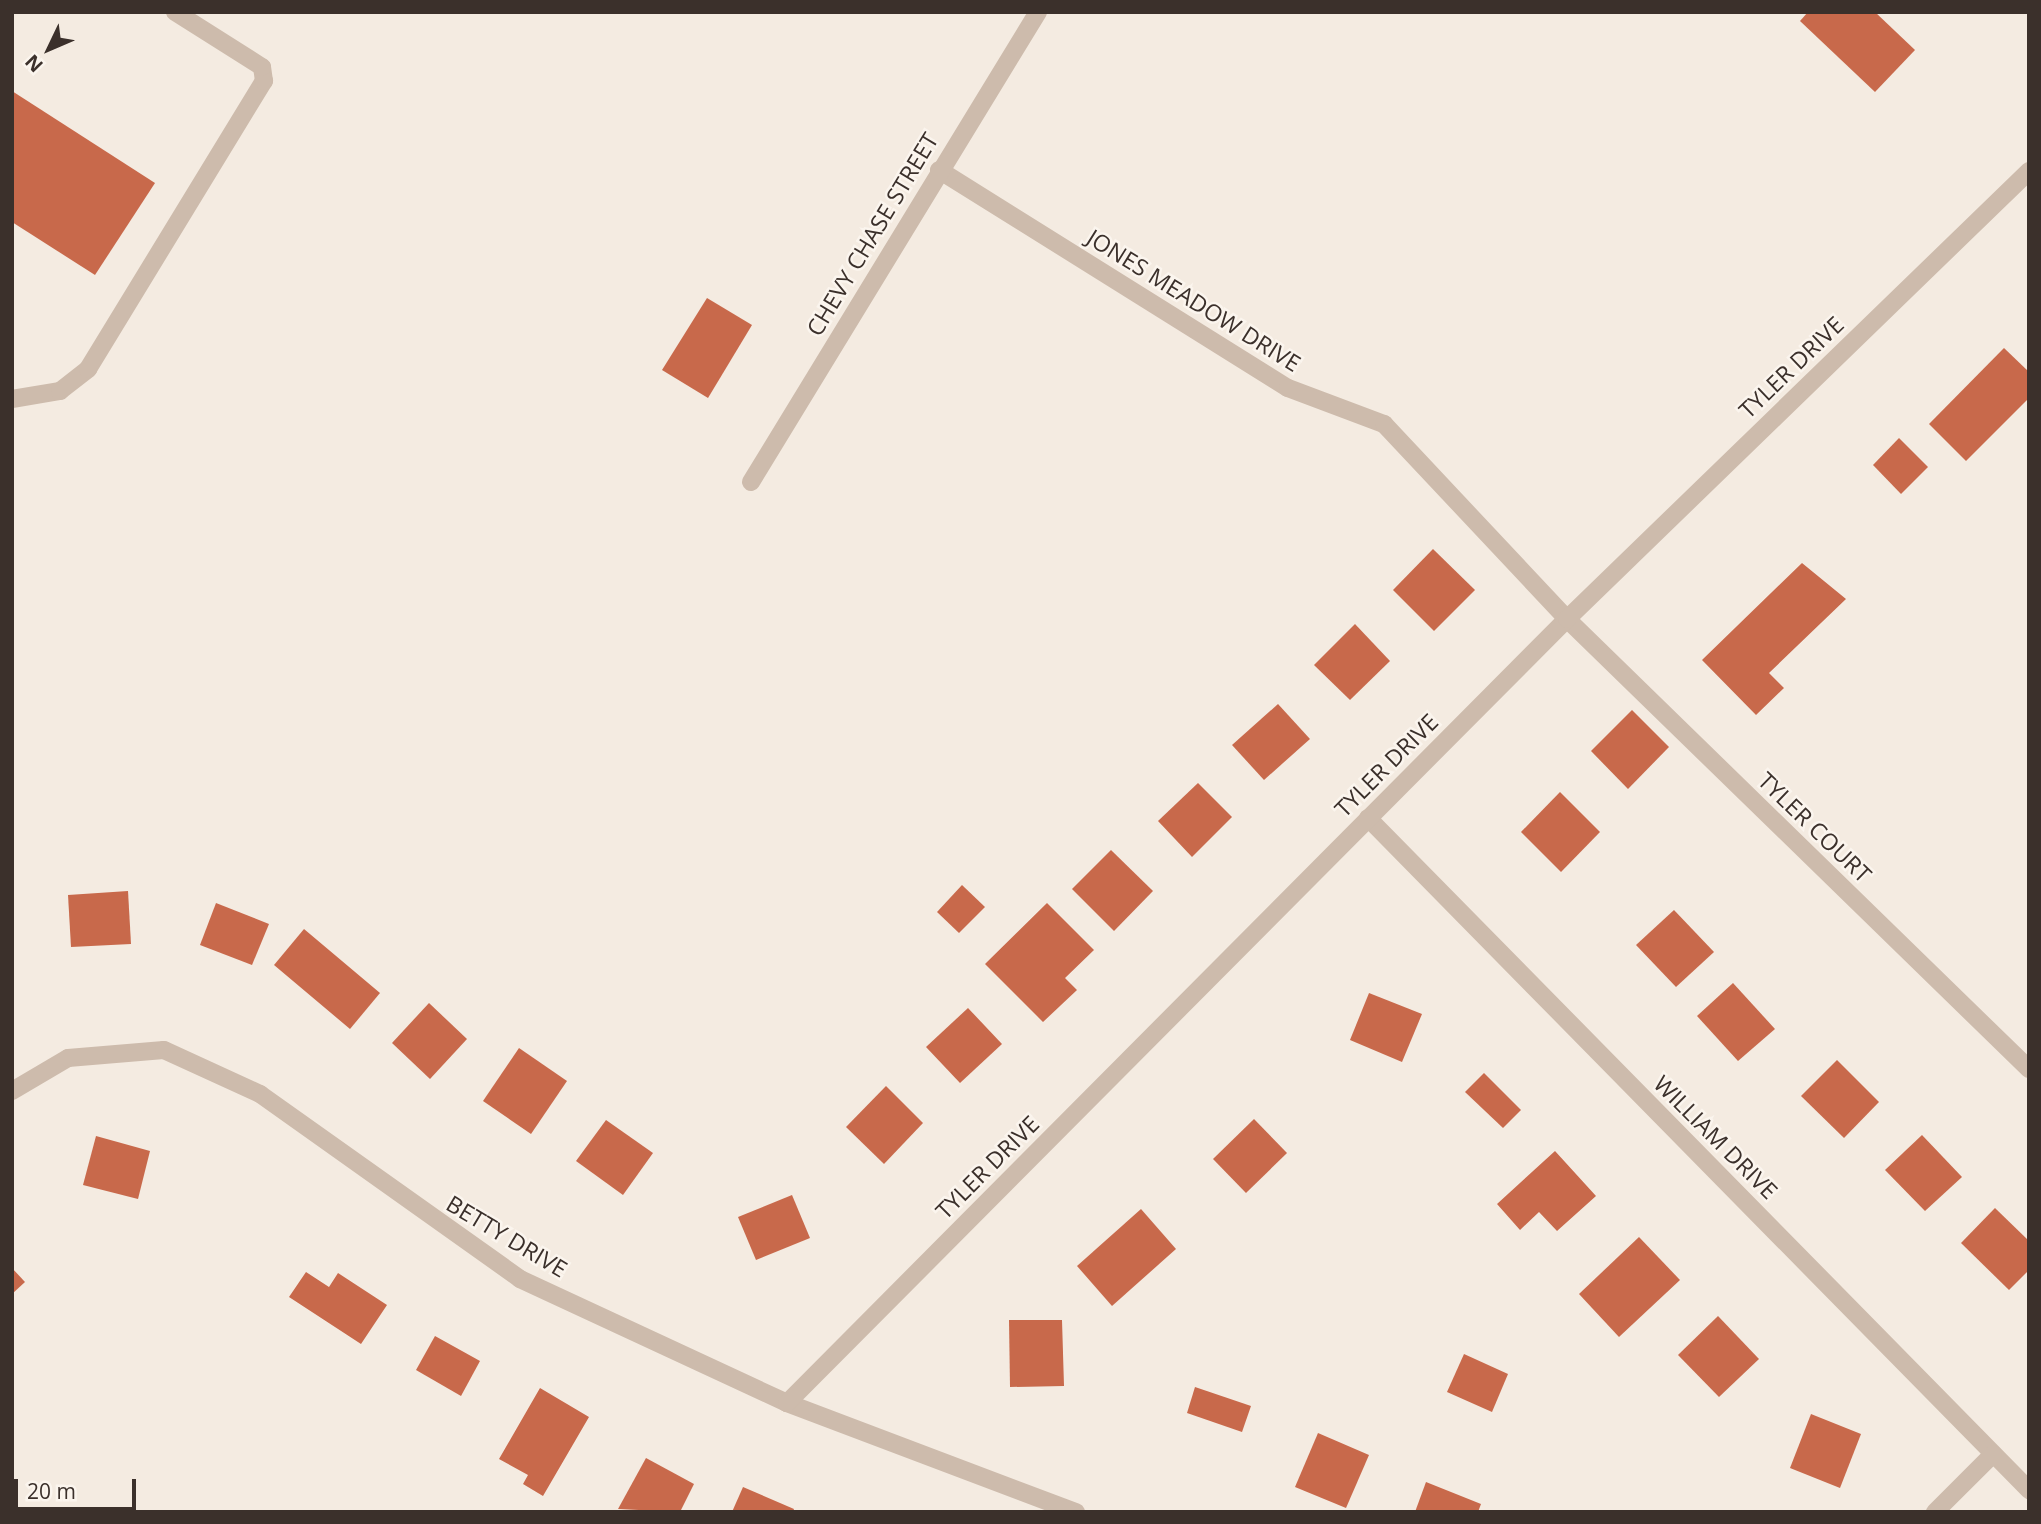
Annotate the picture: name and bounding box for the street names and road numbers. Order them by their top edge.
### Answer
street label: CHEVY CHASE STREET [800,128,944,340]
street label: JONES MEADOW DRIVE [1082,223,1306,377]
street label: TYLER DRIVE [1733,310,1849,424]
street label: TYLER DRIVE [1329,708,1443,822]
street label: TYLER COURT [1753,766,1877,888]
street label: WILLIAM DRIVE [1649,1070,1783,1204]
street label: TYLER DRIVE [930,1110,1044,1224]
street label: BETTY DRIVE [442,1189,572,1283]

